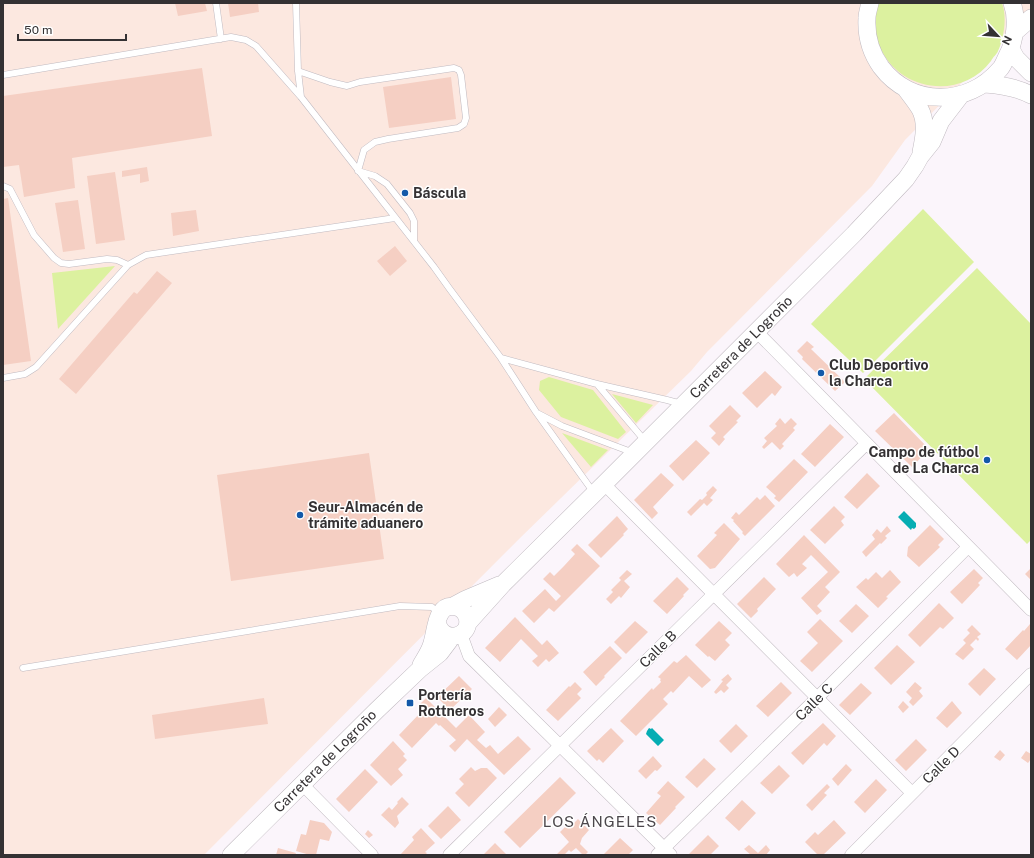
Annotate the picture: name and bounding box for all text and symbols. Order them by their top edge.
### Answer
scale bar [18,16,126,42]
north arrow [978,16,1018,56]
text: 50 m [24,23,52,37]
text: N [1000,34,1014,47]
place label: Báscula [413,185,466,201]
marker: Báscula [400,188,410,198]
street label: Carretera de Logroño [686,292,796,402]
place label: Club Deportivo la Charca [829,357,929,389]
marker: Club Deportivo la Charca [816,368,826,378]
place label: Campo de fútbol de La Charca [868,444,979,476]
marker: Campo de fútbol de La Charca [982,455,992,465]
place label: Seur-Almacén de trámite aduanero [308,499,423,531]
marker: Seur-Almacén de trámite aduanero [295,510,305,520]
street label: Calle B [636,627,680,671]
street label: Calle C [792,680,836,724]
place label: Portería Rottneros [418,687,484,719]
marker: Portería Rottneros [405,698,415,708]
street label: Carretera de Logroño [270,706,380,816]
street label: Calle D [919,743,963,787]
district label: LOS ÁNGELES [543,813,657,830]

